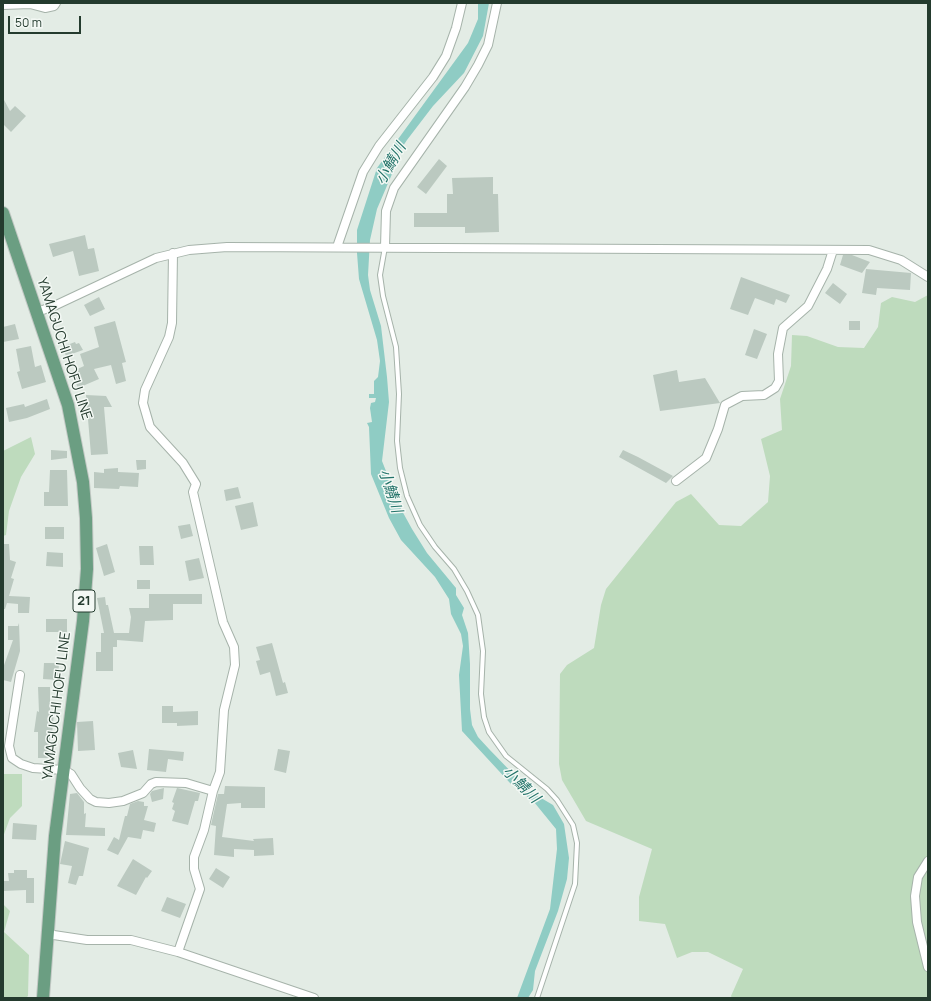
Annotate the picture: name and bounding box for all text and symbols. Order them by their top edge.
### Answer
scale bar [10,8,83,34]
text: 50 m [15,14,42,31]
water label: 小鯖川 [372,140,410,188]
street label: YAMAGUCHI HOFU LINE [33,276,95,422]
water label: 小鯖川 [374,467,406,515]
road number: 21 [73,590,95,612]
street label: YAMAGUCHI HOFU LINE [40,631,74,781]
water label: 小鯖川 [499,763,543,807]

